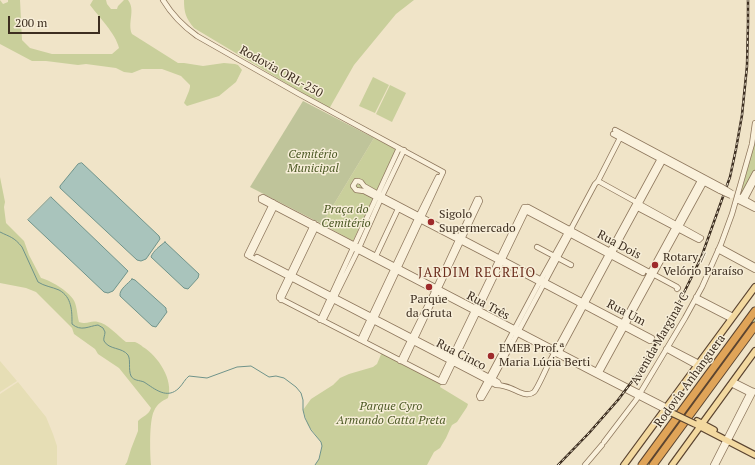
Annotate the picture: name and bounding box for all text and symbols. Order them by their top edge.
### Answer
scale bar [10,8,102,34]
text: 200 m [15,15,47,30]
street label: Rodovia ORL-250 [237,43,325,101]
park label: Cemitério Municipal [287,148,339,176]
park label: Praça do Cemitério [321,203,371,231]
place label: Sigolo Supermercado [439,208,516,236]
marker: Sigolo Supermercado [426,217,436,227]
street label: Rua Dois [595,228,643,262]
place label: Rotary / Velório Paraíso [663,251,743,279]
marker: Rotary / Velório Paraíso [650,260,660,270]
district label: JARDIM RECREIO [418,265,536,281]
marker: Parque da Gruta [424,282,434,292]
street label: Rua Três [464,289,512,323]
street label: Avenida Marginal C [628,290,692,388]
place label: Parque da Gruta [406,293,452,321]
street label: Rua Um [604,297,648,329]
street label: Rodovia Anhanguera [651,332,729,430]
street label: Rua Cinco [434,336,488,374]
place label: EMEB Prof.ª Maria Lúcia Berti [499,342,590,370]
marker: EMEB Prof.ª Maria Lúcia Berti [486,351,496,361]
park label: Parque Cyro Armando Catta Preta [336,400,446,428]

